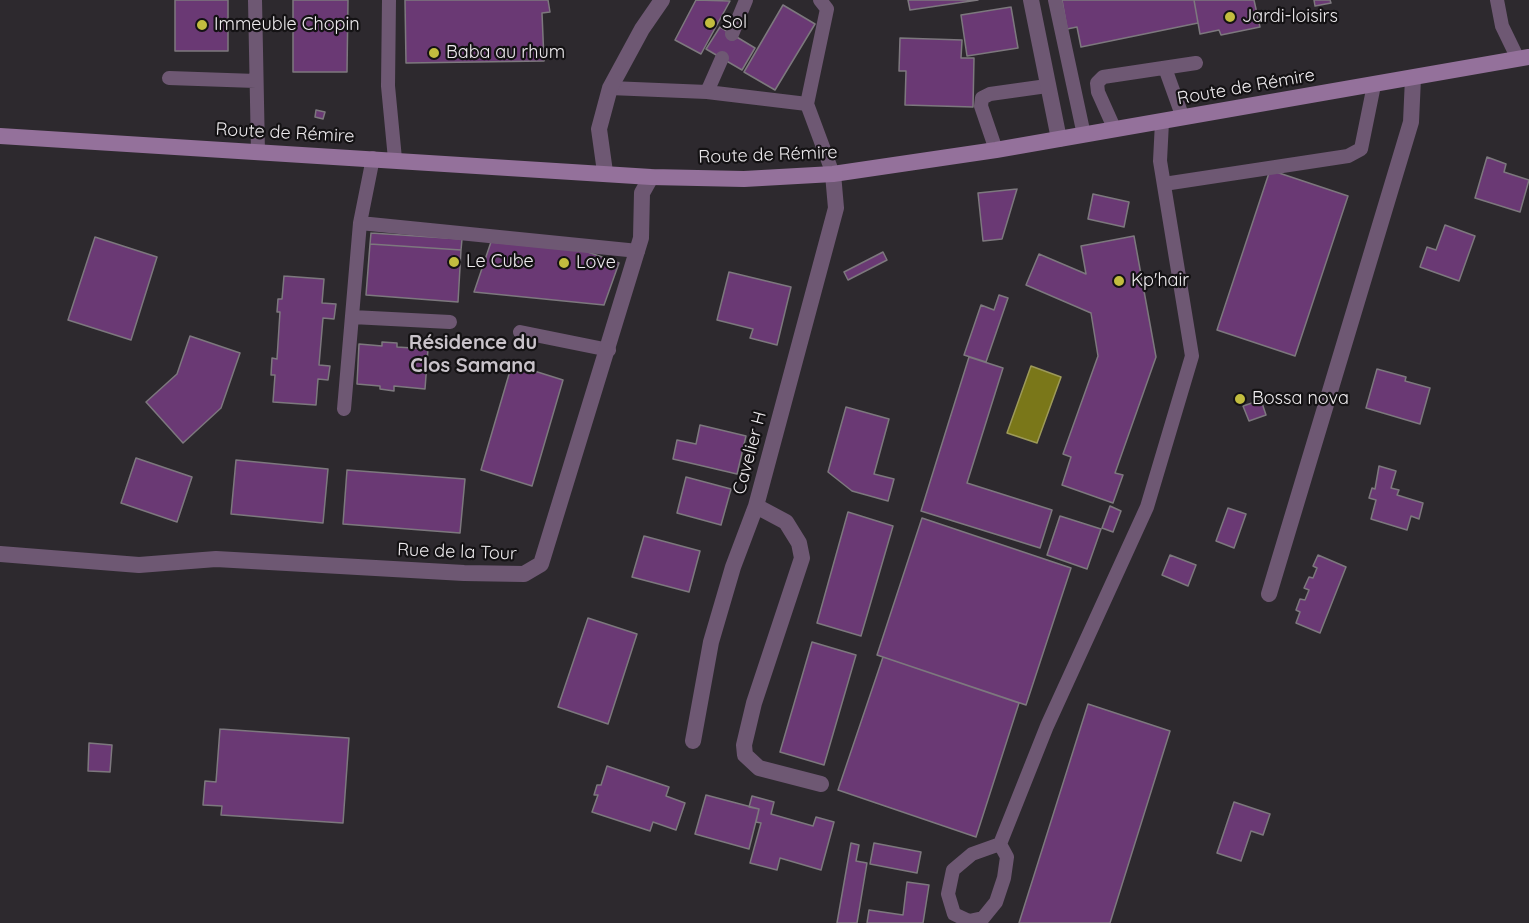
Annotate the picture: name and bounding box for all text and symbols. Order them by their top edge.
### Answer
place label: Jardi-loisirs [1242,6,1338,28]
marker: Jardi-loisirs [1223,10,1237,24]
place label: Sol [722,12,747,34]
place label: Immeuble Chopin [214,14,360,36]
marker: Sol [703,16,717,30]
marker: Immeuble Chopin [195,18,209,32]
place label: Baba au rhum [446,42,565,64]
marker: Baba au rhum [427,46,441,60]
street label: Route de Rémire [1176,64,1316,110]
street label: Route de Rémire [215,119,355,147]
street label: Route de Rémire [698,142,838,168]
place label: Le Cube [466,251,534,273]
place label: Love [576,252,616,274]
marker: Le Cube [447,255,461,269]
marker: Love [557,256,571,270]
place label: Kp'hair [1131,270,1189,292]
marker: Kp'hair [1112,274,1126,288]
district label: Résidence du Clos Samana [409,331,537,378]
place label: Bossa nova [1252,388,1349,410]
marker: Bossa nova [1233,392,1247,406]
street label: Cavelier H [729,409,771,497]
street label: Rue de la Tour [397,539,517,565]

